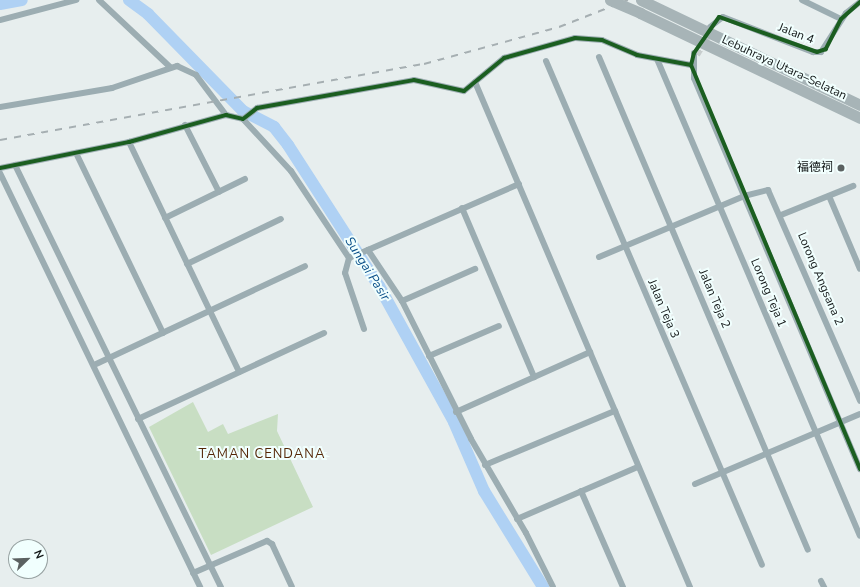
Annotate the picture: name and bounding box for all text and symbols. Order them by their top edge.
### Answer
street label: Jalan 4 [776,21,816,47]
street label: Lebuhraya Utara–Selatan [719,33,849,103]
place label: 福德祠 [797,161,833,175]
marker: 福德祠 [836,163,846,173]
street label: Lorong Angsana 2 [794,231,846,327]
water label: Sungai Pasir [341,234,393,304]
street label: Lorong Teja 1 [747,257,789,329]
street label: Jalan Teja 2 [695,268,733,330]
street label: Jalan Teja 3 [644,278,682,340]
district label: TAMAN CENDANA [199,446,325,462]
north arrow [8,539,48,579]
text: N [30,548,47,561]

